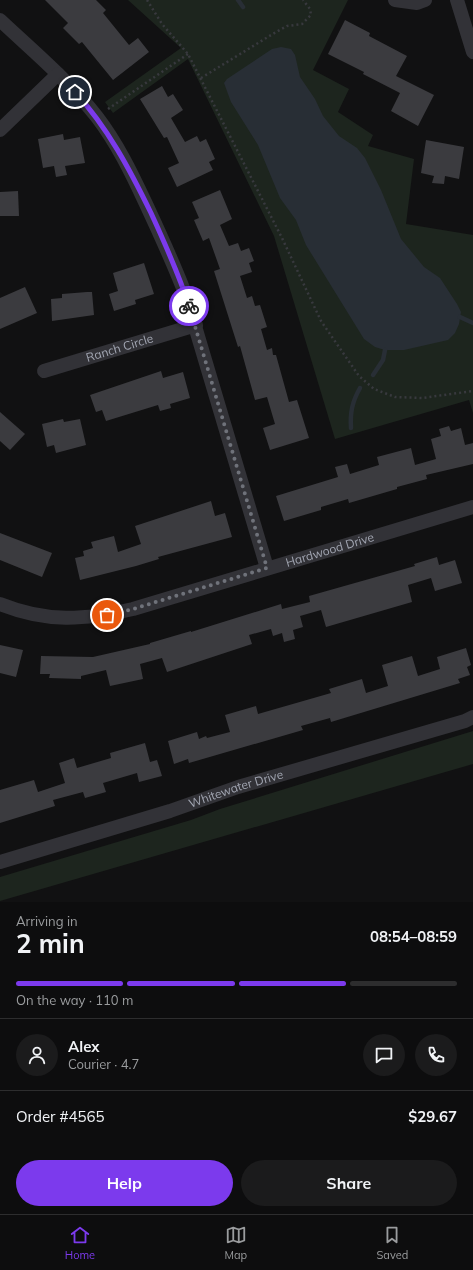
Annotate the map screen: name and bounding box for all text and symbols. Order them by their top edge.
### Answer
pin [58,75,92,109]
icon: home [64,81,86,103]
courier [169,286,209,326]
icon: bike [178,295,200,317]
street label: Ranch Circle [84,330,155,365]
street label: Hardwood Drive [284,529,376,570]
pin [90,598,124,632]
icon: bag [96,604,118,626]
street label: Whitewater Drive [186,766,285,811]
text: Arriving in [16,913,78,929]
text: 2 min [16,927,85,960]
text: 08:54–08:59 [370,927,457,946]
text: On the way · 110 m [16,992,133,1008]
button: person [16,1034,58,1076]
button: chat [363,1034,405,1076]
button: phone [415,1034,457,1076]
text: Alex [68,1037,100,1056]
text: Courier · 4.7 [68,1056,139,1072]
text: Order #4565 [16,1107,104,1126]
text: $29.67 [408,1107,457,1126]
button: Help [16,1160,233,1206]
button: Share [241,1160,457,1206]
tab: Home [65,1224,95,1262]
tab: Map [224,1224,247,1262]
tab: Saved [377,1224,408,1262]

